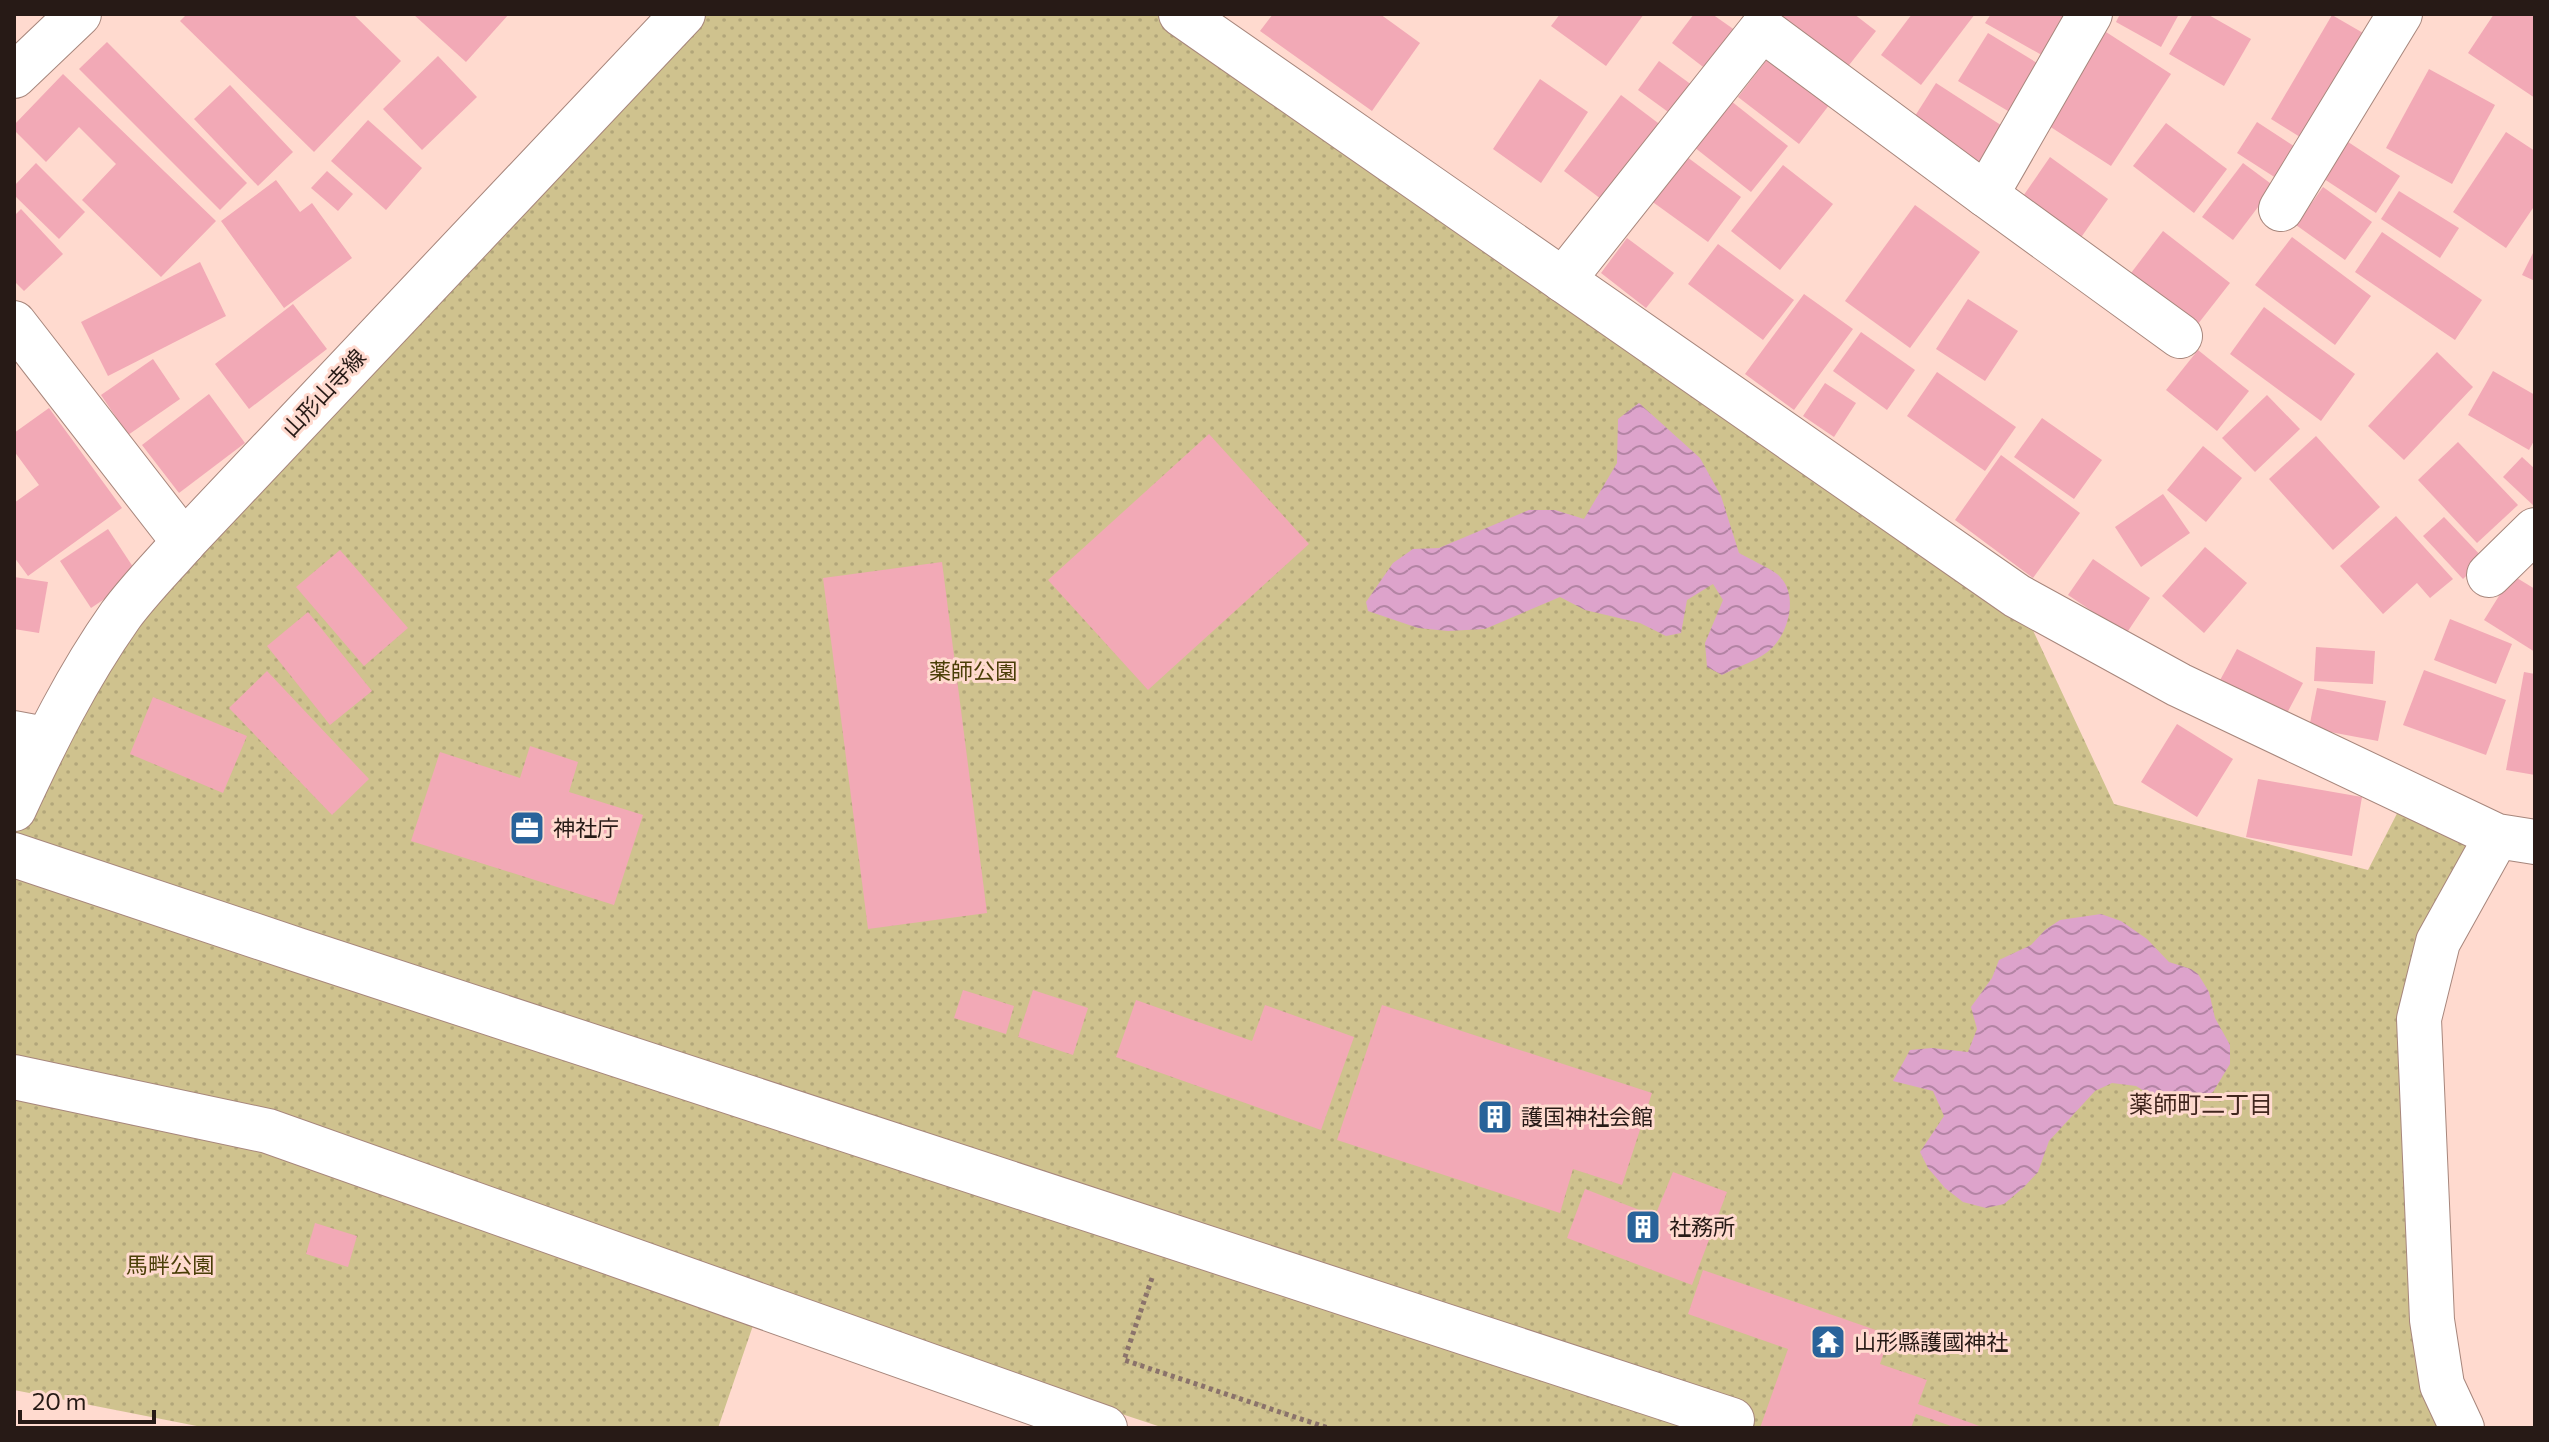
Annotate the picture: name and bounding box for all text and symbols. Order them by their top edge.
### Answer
street label: 山形山寺線 [276,343,371,442]
park label: 薬師公園 [929,657,1017,684]
office icon: 神社庁 [508,809,546,847]
place label: 神社庁 [553,814,619,841]
district label: 薬師町二丁目 [2129,1089,2273,1118]
building icon: 護国神社会館 [1476,1098,1514,1136]
place label: 護国神社会館 [1521,1103,1653,1130]
building icon: 社務所 [1624,1208,1662,1246]
place label: 社務所 [1669,1213,1735,1240]
park label: 馬畔公園 [126,1251,214,1278]
temple icon: 山形縣護國神社 [1809,1323,1847,1361]
place label: 山形縣護國神社 [1854,1328,2008,1355]
scale bar [20,1374,154,1424]
text: 20 m [32,1386,86,1415]

